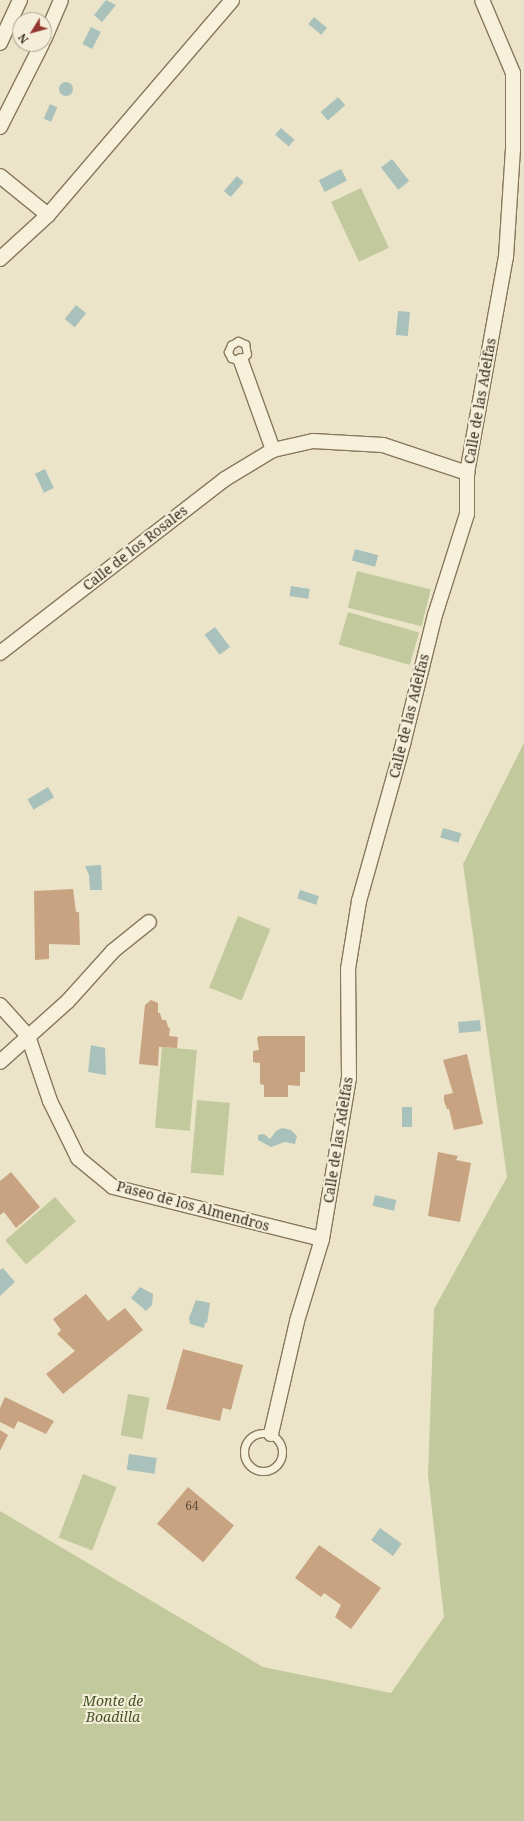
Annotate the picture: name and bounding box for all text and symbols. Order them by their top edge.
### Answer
north arrow [12,12,52,52]
text: N [14,31,31,47]
street label: Calle de las Adelfas [461,337,499,465]
street label: Calle de los Rosales [79,502,191,594]
street label: Calle de las Adelfas [385,652,433,780]
street label: Calle de las Adelfas [320,1076,356,1204]
street label: Paseo de los Almendros [115,1178,271,1234]
house number: 64 [185,1499,199,1513]
park label: Monte de Boadilla [83,1693,143,1726]

